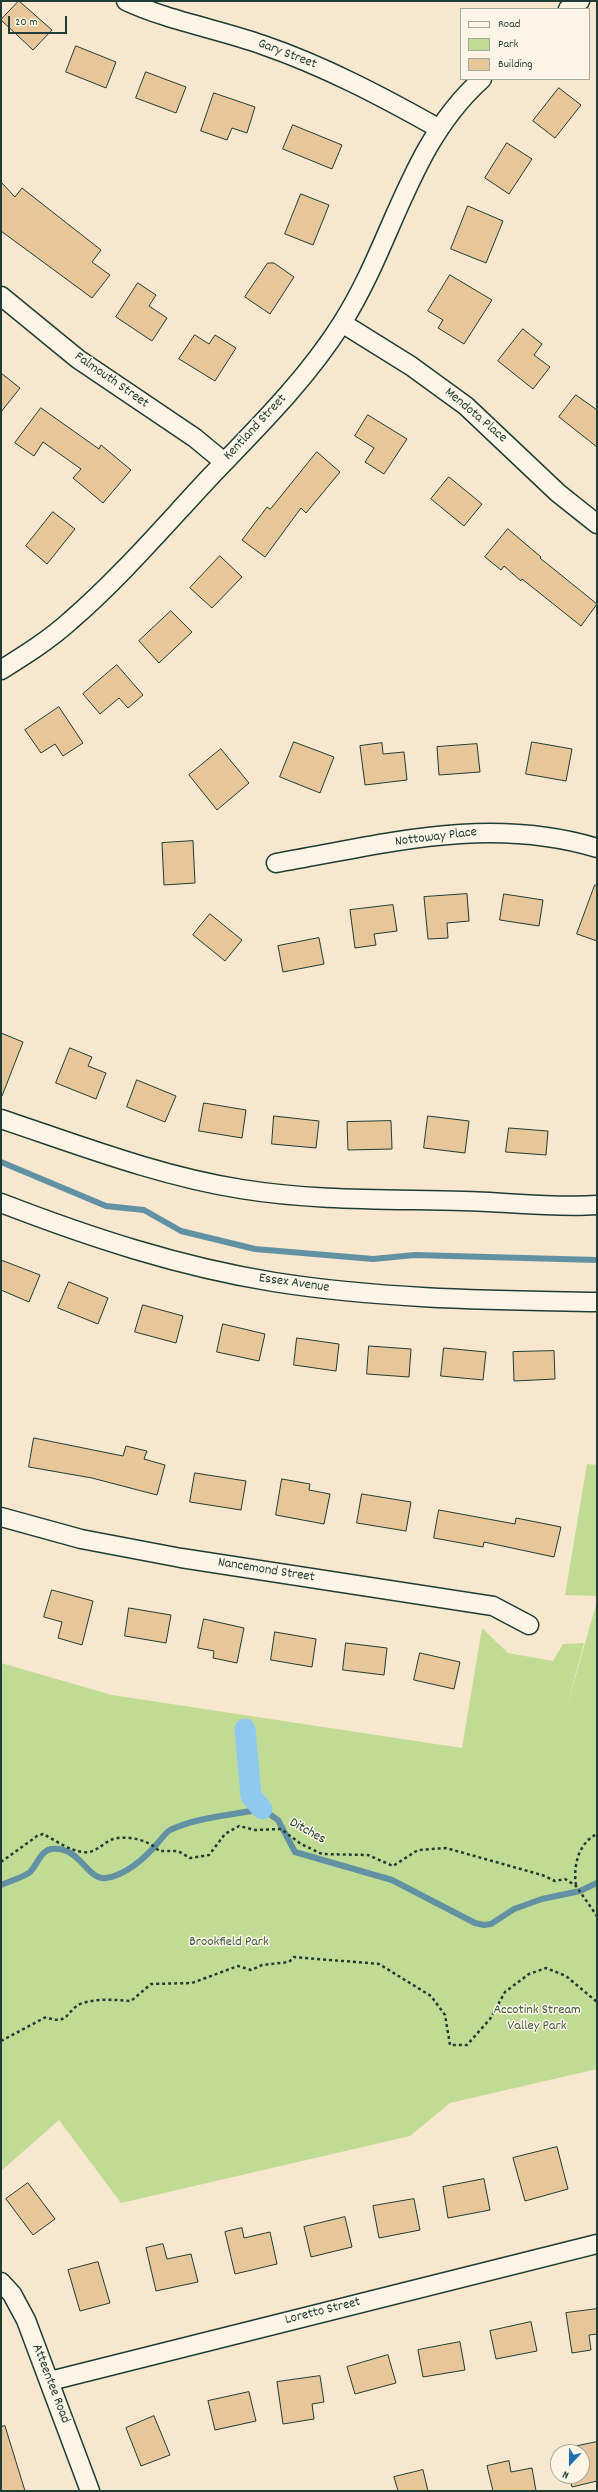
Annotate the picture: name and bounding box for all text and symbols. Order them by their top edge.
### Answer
scale bar [10,8,69,34]
legend [460,8,590,80]
text: 20 m [15,14,38,31]
text: Road [498,16,520,33]
street label: Gary Street [255,36,319,74]
text: Park [498,36,518,53]
text: Building [498,56,533,73]
street label: Falmouth Street [71,349,151,413]
street label: Mendota Place [440,385,510,447]
street label: Kentland Street [221,391,291,465]
street label: Nottoway Place [394,825,478,851]
street label: Essex Avenue [258,1271,330,1297]
street label: Nancemond Street [216,1555,316,1587]
street label: Ditches [286,1815,328,1849]
park label: Brookfield Park [189,1935,269,1951]
park label: Accotink Stream Valley Park [493,2003,581,2036]
street label: Loretto Street [284,2295,362,2329]
street label: Atteentee Road [27,2342,73,2426]
north arrow [550,2444,590,2484]
text: N [560,2466,571,2483]

